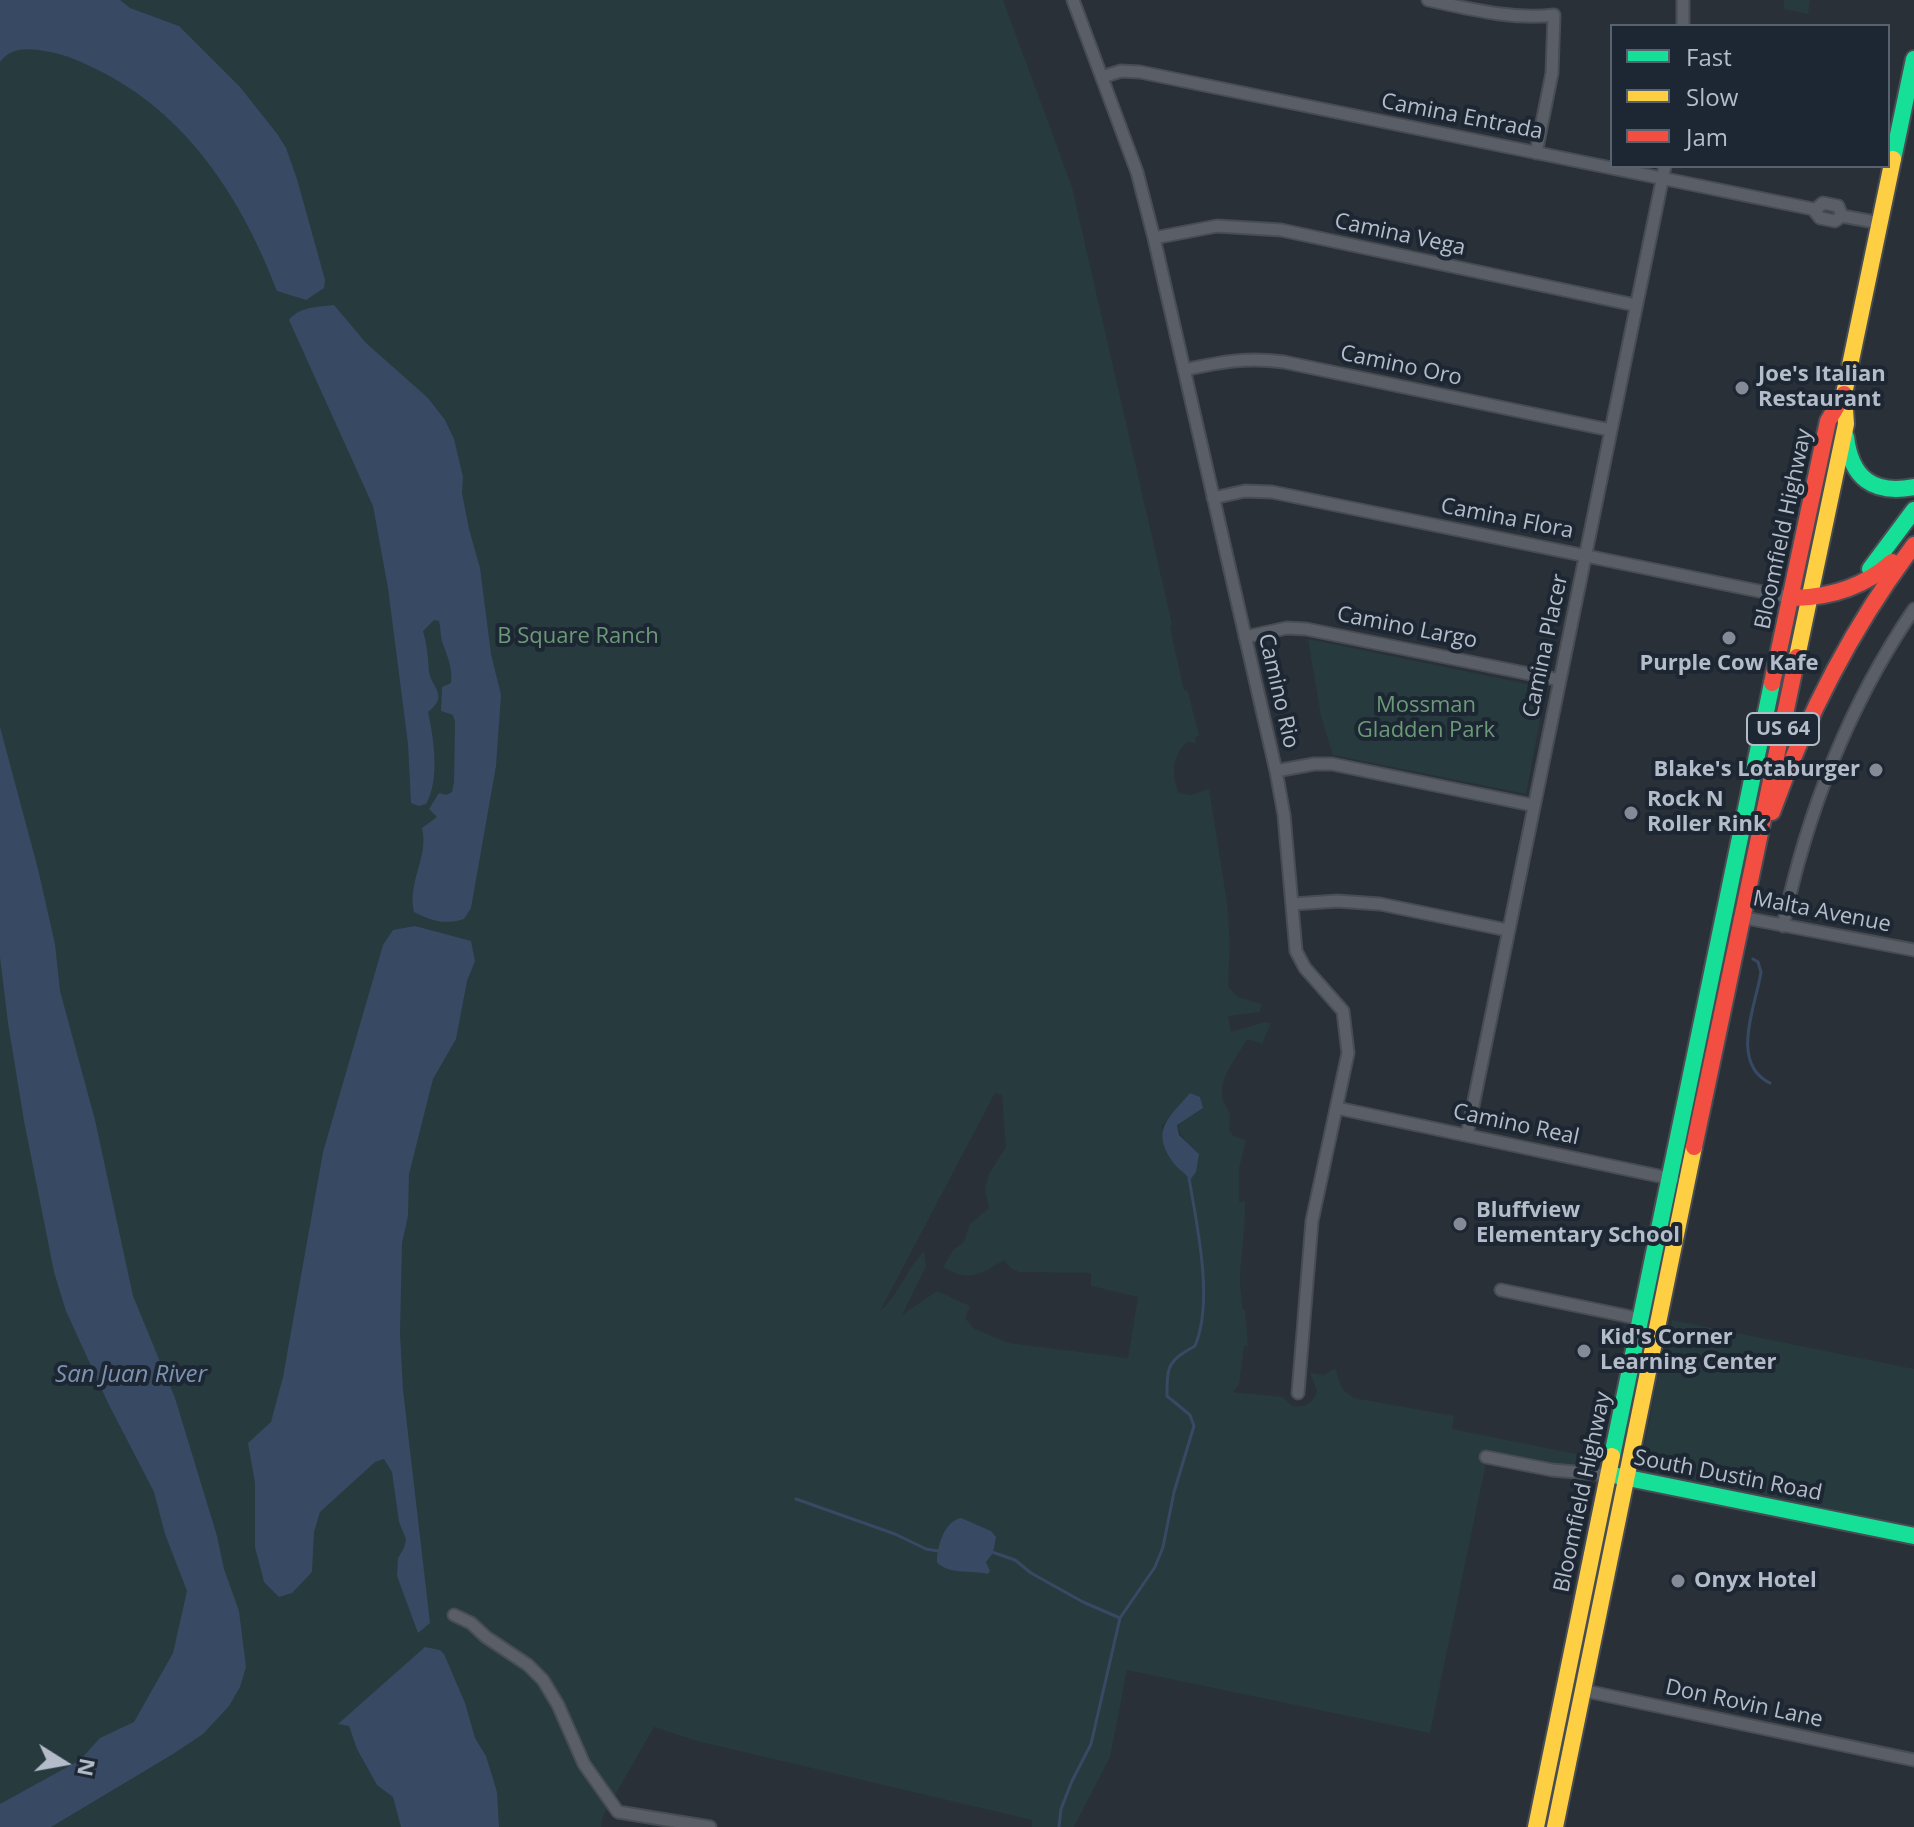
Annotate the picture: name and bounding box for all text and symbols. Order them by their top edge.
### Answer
legend [1610,24,1890,168]
text: Fast [1686,40,1732,73]
text: Slow [1686,80,1738,113]
street label: Camina Entrada [1379,88,1545,146]
text: Jam [1686,120,1728,153]
street label: Camina Vega [1332,208,1468,262]
street label: Camino Oro [1338,340,1464,392]
place label: Joe's Italian Restaurant [1758,362,1886,414]
marker: Joe's Italian Restaurant [1733,379,1751,397]
street label: Bloomfield Highway [1750,426,1818,632]
street label: Camina Flora [1438,493,1576,545]
street label: Camina Placer [1518,572,1574,720]
street label: Camino Largo [1335,601,1479,655]
park label: B Square Ranch [497,624,659,650]
marker: Purple Cow Kafe [1720,629,1738,647]
street label: Camino Rio [1252,631,1304,751]
place label: Purple Cow Kafe [1639,651,1819,677]
park label: Mossman Gladden Park [1357,693,1495,744]
road number: US 64 [1747,713,1819,745]
place label: Blake's Lotaburger [1653,757,1860,783]
marker: Blake's Lotaburger [1867,761,1885,779]
place label: Rock N Roller Rink [1647,787,1767,838]
marker: Rock N Roller Rink [1622,804,1640,822]
street label: Malta Avenue [1751,886,1893,938]
street label: Camino Real [1451,1099,1581,1151]
place label: Bluffview Elementary School [1476,1198,1680,1250]
marker: Bluffview Elementary School [1451,1215,1469,1233]
place label: Kid's Corner Learning Center [1600,1325,1776,1376]
marker: Kid's Corner Learning Center [1575,1342,1593,1360]
water label: San Juan River [55,1361,207,1389]
street label: Bloomfield Highway [1549,1389,1617,1595]
street label: South Dustin Road [1632,1445,1824,1507]
place label: Onyx Hotel [1694,1568,1817,1594]
marker: Onyx Hotel [1669,1572,1687,1590]
street label: Don Rovin Lane [1663,1674,1825,1734]
north arrow [24,1723,104,1803]
text: N [71,1756,104,1779]

